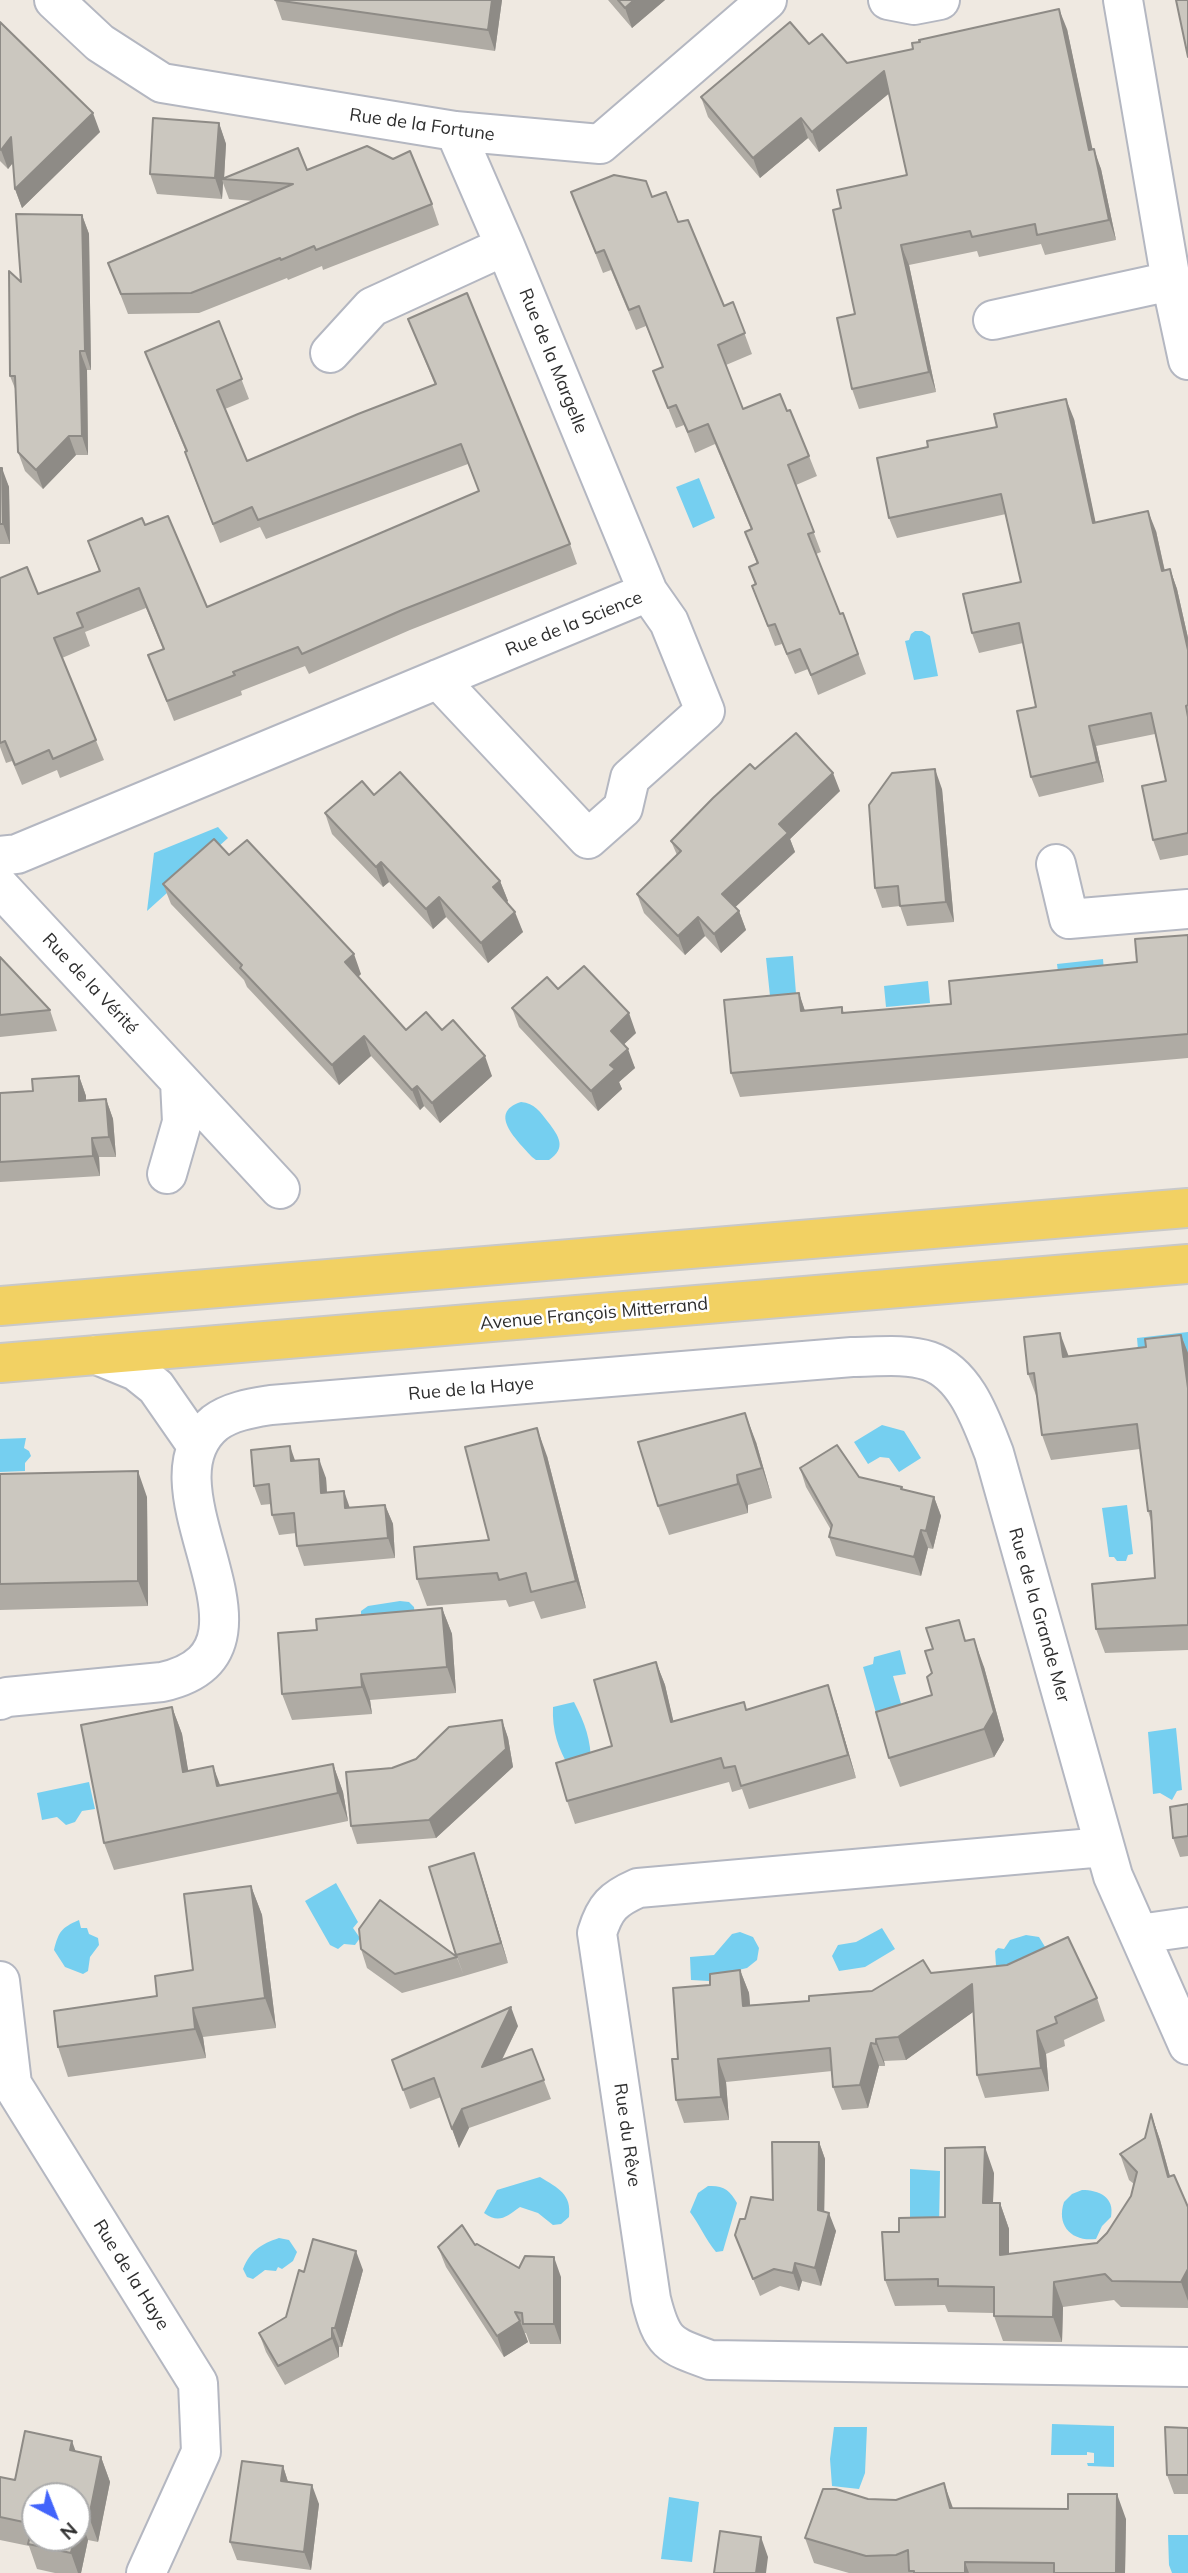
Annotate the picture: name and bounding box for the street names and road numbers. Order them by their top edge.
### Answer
street label: Rue de la Fortune [348,104,496,146]
street label: Rue de la Margelle [514,286,592,436]
street label: Rue de la Science [502,587,646,661]
street label: Rue de la Vérité [38,929,142,1039]
street label: Avenue François Mitterrand [479,1293,709,1335]
street label: Rue de la Haye [407,1373,535,1405]
street label: Rue de la Grande Mer [1004,1525,1074,1705]
street label: Rue du Rêve [609,2082,645,2188]
street label: Rue de la Haye [88,2216,174,2334]

